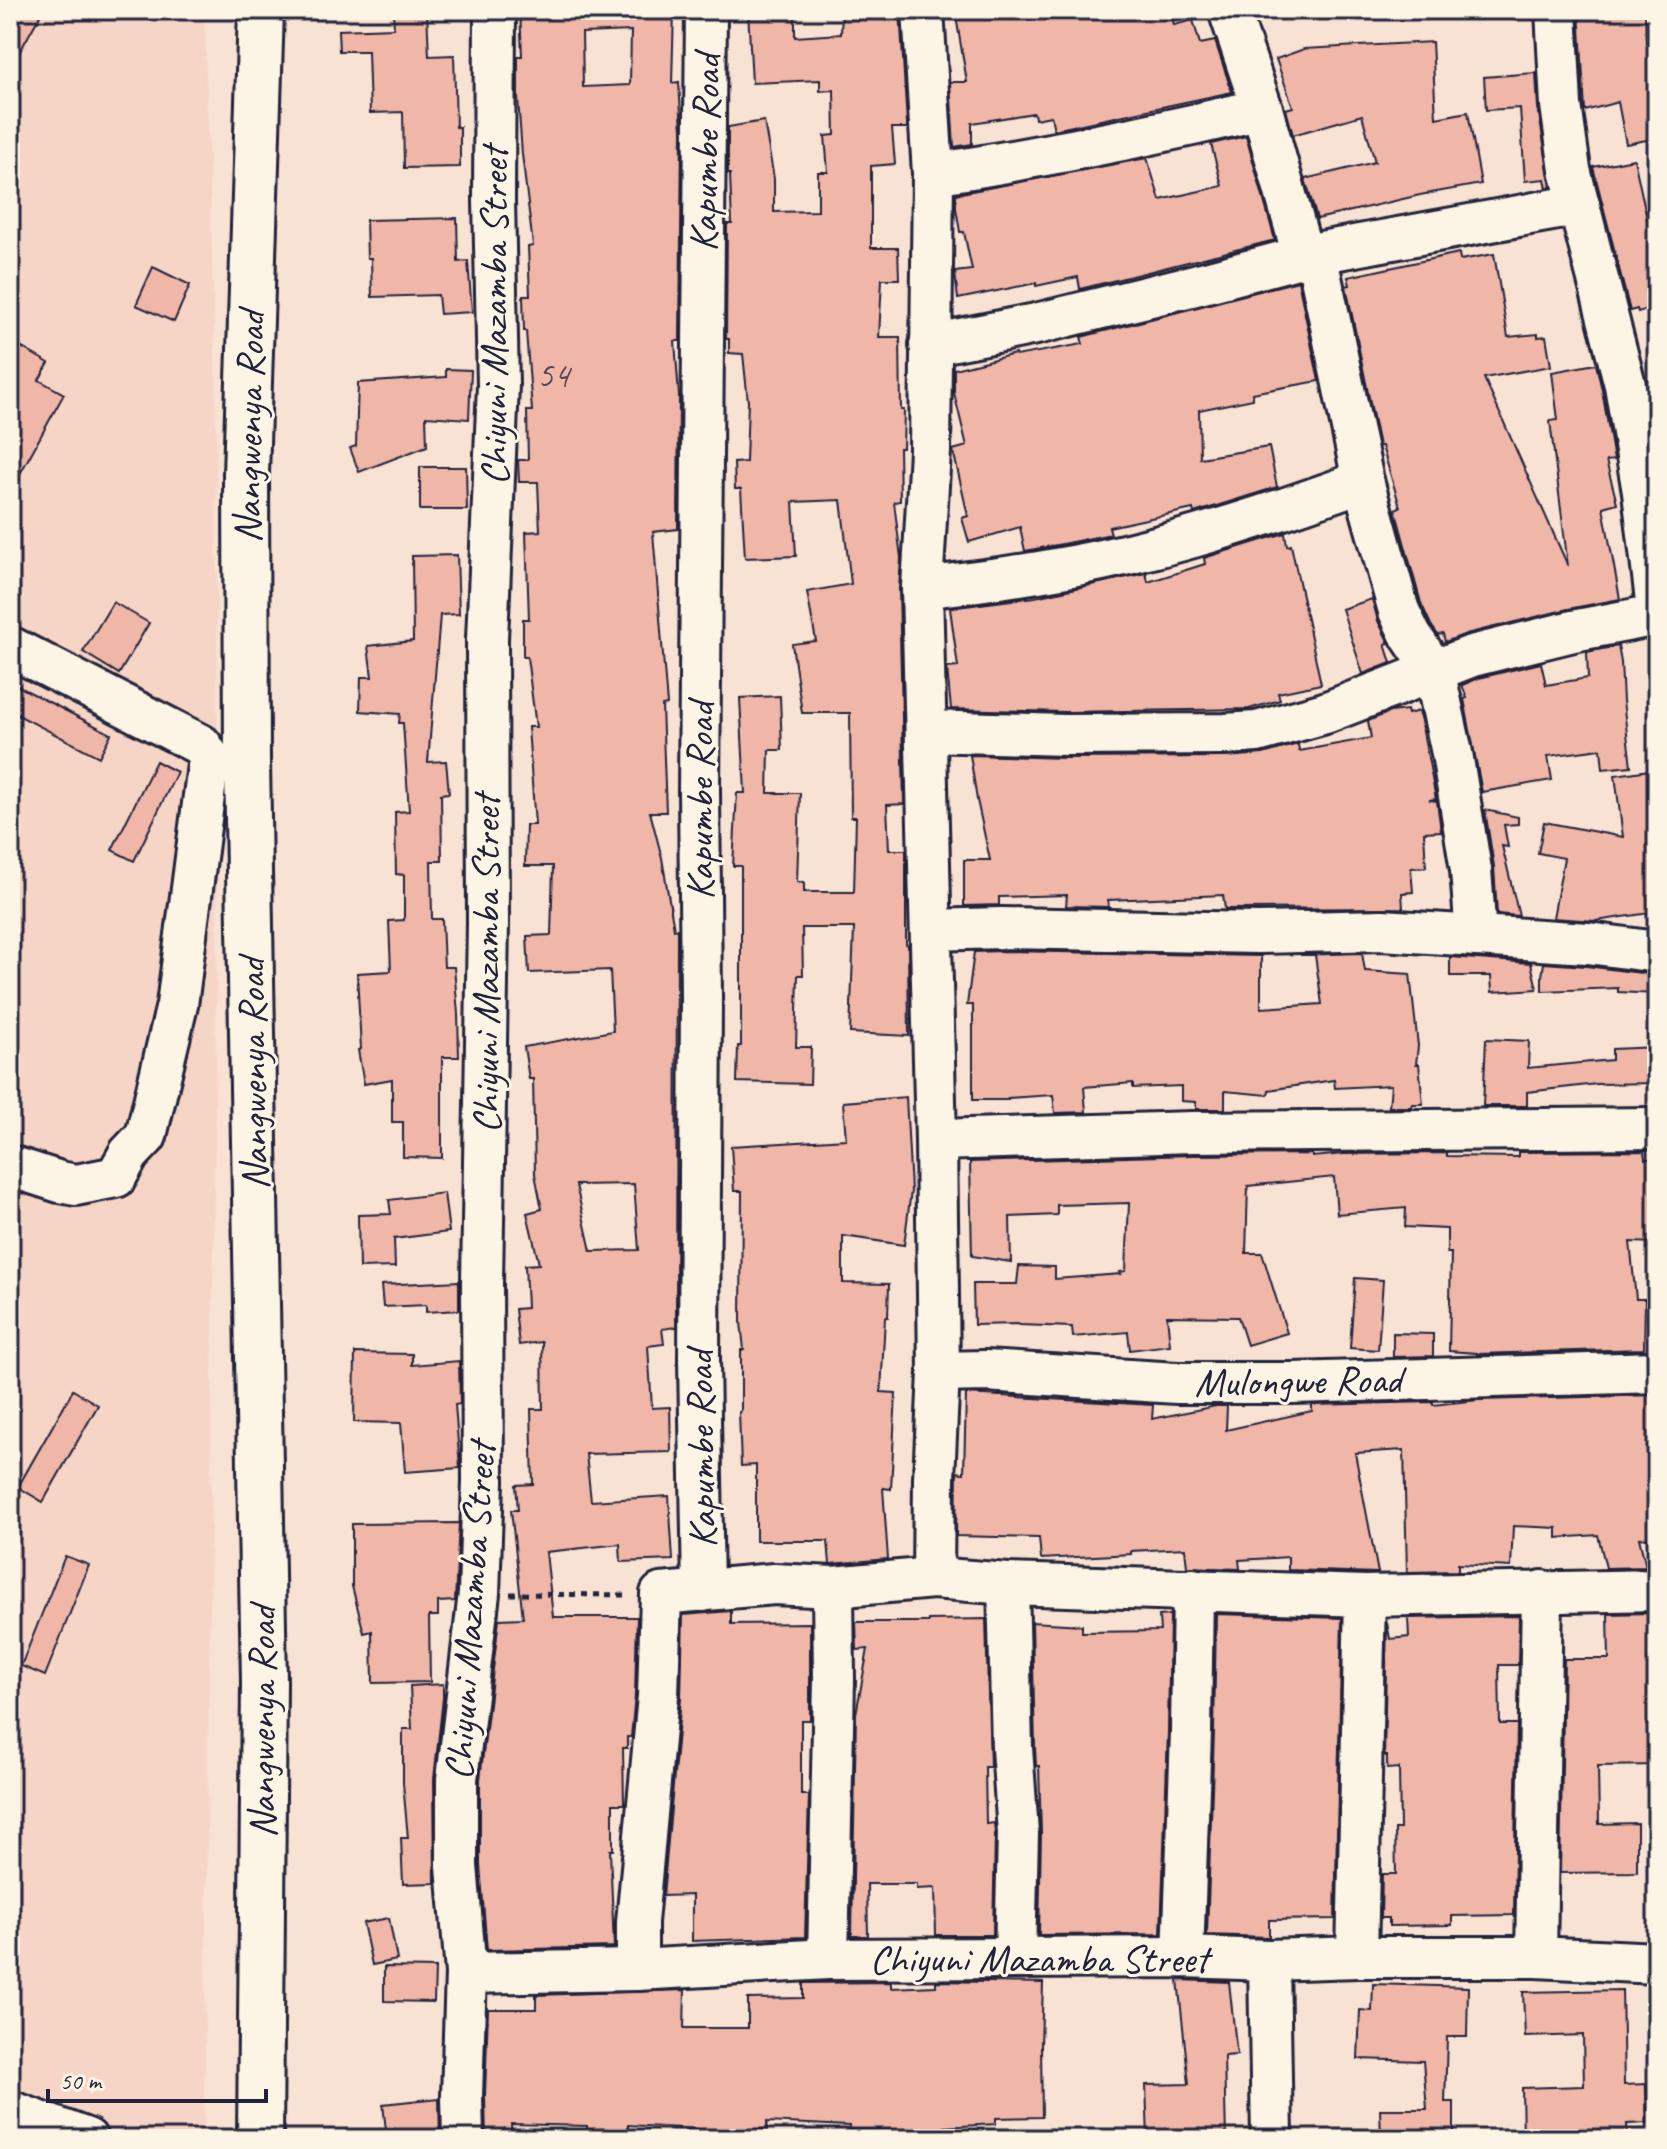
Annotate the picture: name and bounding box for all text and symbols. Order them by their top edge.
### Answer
street label: Kapumbe Road [678,48,732,252]
street label: Chiyuni Mazamba Street [469,141,519,485]
street label: Nangwenya Road [222,305,276,543]
house number: 54 [537,352,573,398]
street label: Kapumbe Road [675,696,725,900]
street label: Chiyuni Mazamba Street [461,789,511,1133]
street label: Nangwenya Road [226,952,280,1190]
street label: Kapumbe Road [674,1344,728,1548]
street label: Mulongwe Road [1194,1354,1408,1408]
street label: Chiyuni Mazamba Street [433,1435,507,1782]
street label: Nangwenya Road [237,1601,287,1838]
street label: Chiyuni Mazamba Street [870,1934,1214,1984]
scale bar [48,2053,266,2103]
text: 50 m [60,2066,103,2096]

